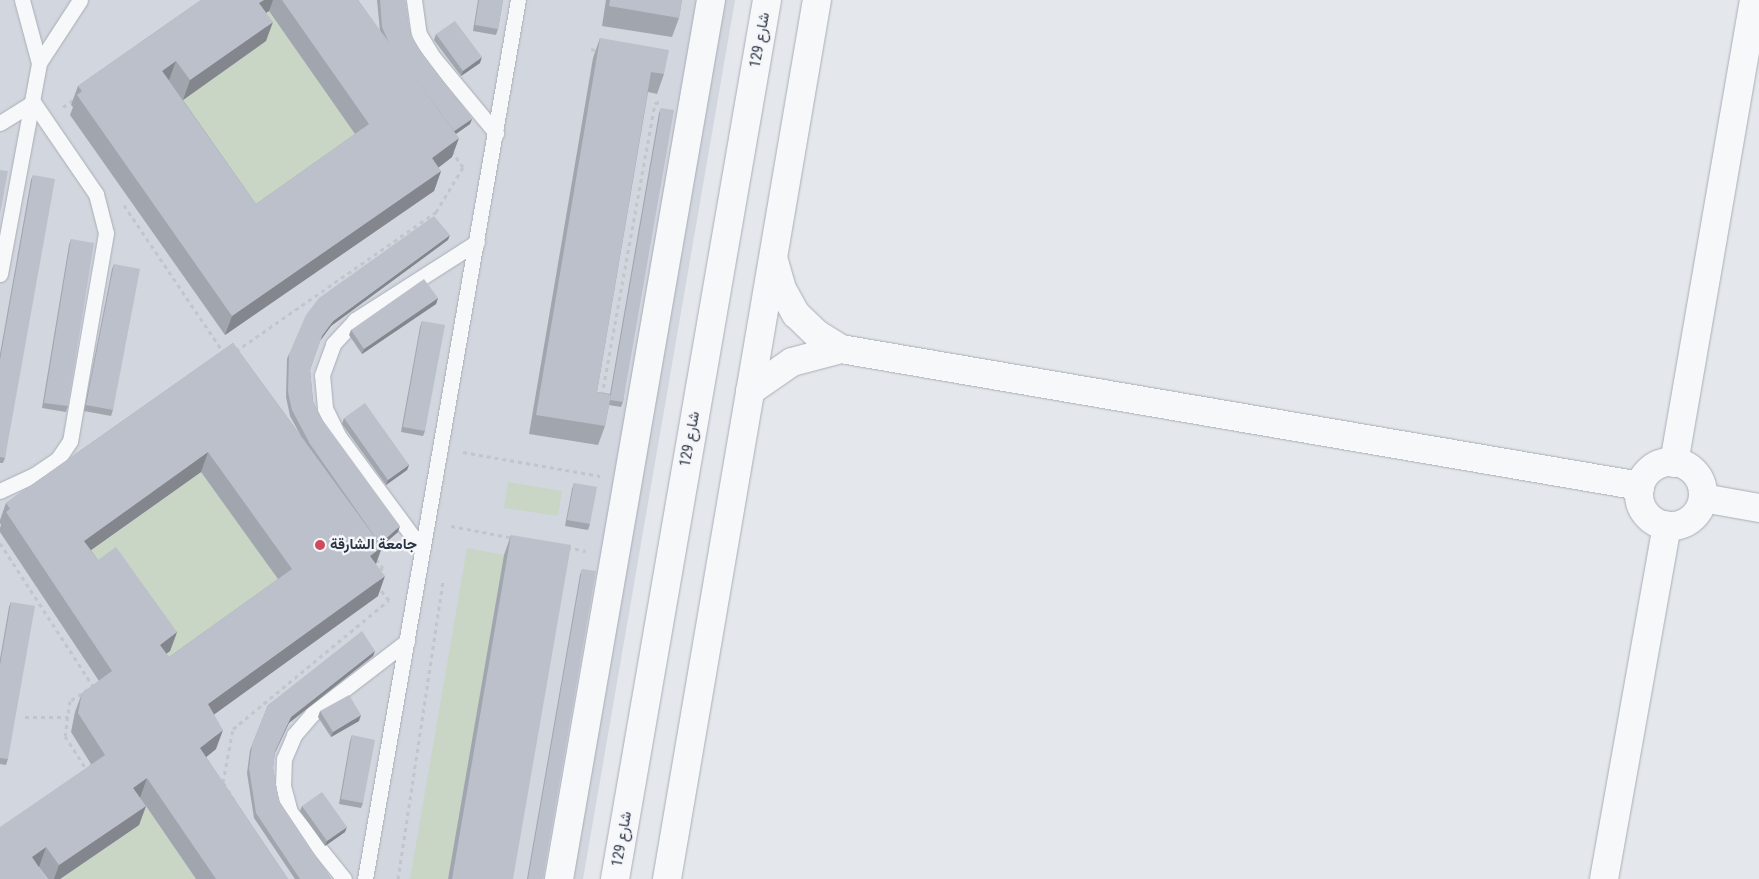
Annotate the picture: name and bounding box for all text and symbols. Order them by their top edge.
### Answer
street label: شارع 129 [746,11,774,69]
street label: شارع 129 [676,410,704,468]
place label: جامعة الشارقة [330,536,417,554]
marker: جامعة الشارقة [314,539,326,551]
street label: شارع 129 [608,810,636,868]

